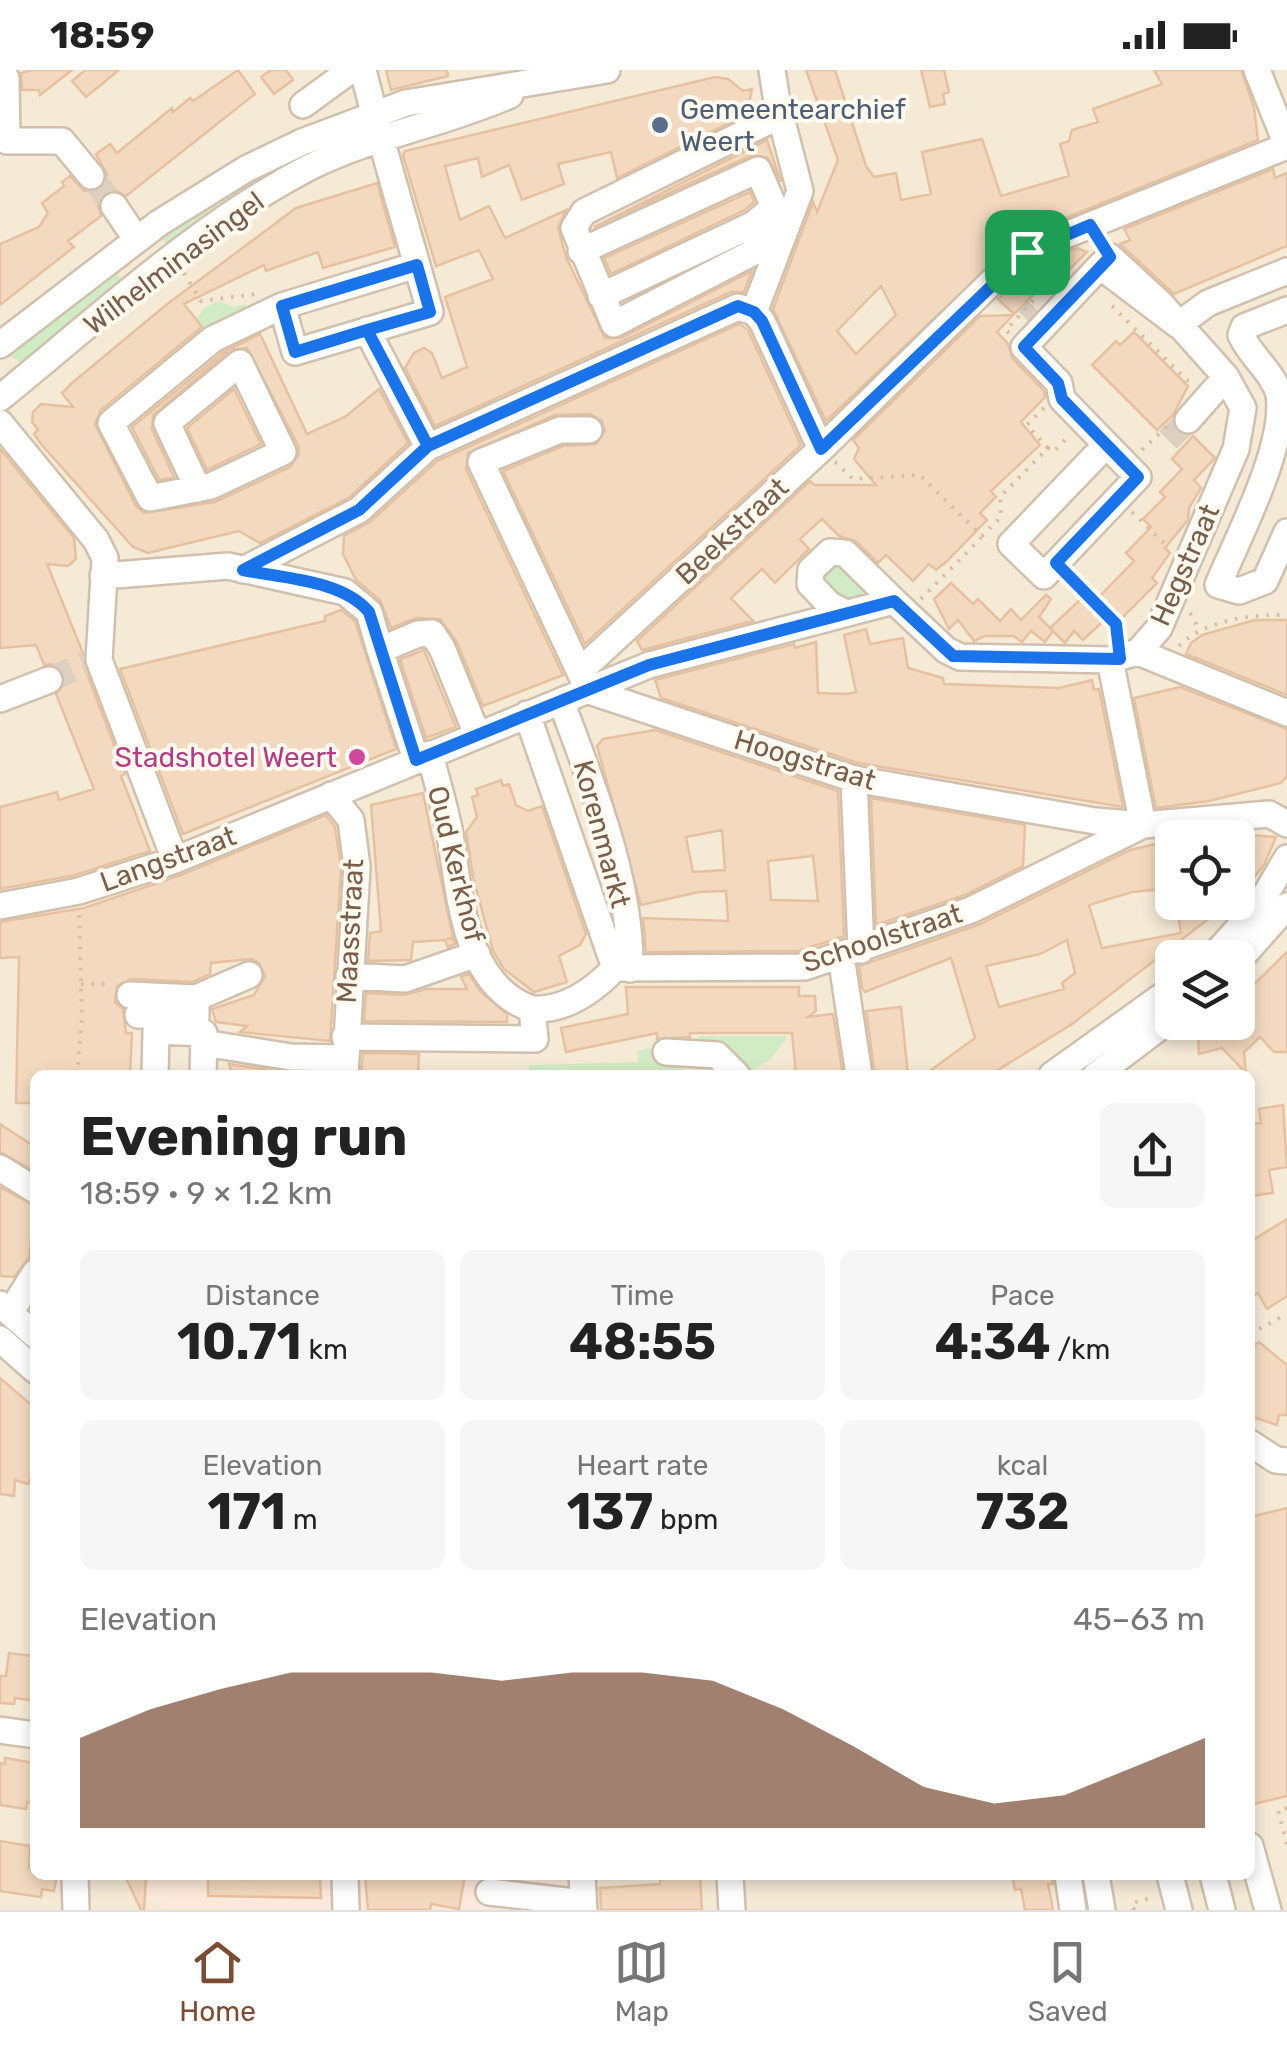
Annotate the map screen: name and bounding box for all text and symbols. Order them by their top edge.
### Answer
text: 18:59 [50,12,155,58]
place label: Gemeentearchief Weert [680,93,906,158]
marker: Gemeentearchief Weert [649,114,671,136]
street label: Wilhelminasingel [77,185,271,341]
pin [985,210,1070,295]
icon: arrive [1000,225,1055,280]
street label: Beekstraat [669,471,795,591]
street label: Hegstraat [1144,499,1226,631]
street label: Hoogstraat [730,723,880,797]
place label: Stadshotel Weert [115,741,337,774]
marker: Stadshotel Weert [346,746,368,768]
street label: Korenmarkt [566,757,638,911]
street label: Oud Kerkhof [421,782,491,946]
street label: Langstraat [96,819,241,899]
map controls [1155,820,1255,1040]
button: locate [1155,820,1255,920]
street label: Maasstraat [330,858,370,1004]
street label: Schoolstraat [798,897,966,979]
button: layers [1155,940,1255,1040]
button: share [1100,1103,1205,1208]
text: Evening run [80,1104,408,1169]
text: 18:59 · 9 × 1.2 km [80,1174,332,1212]
text: Distance [205,1279,320,1312]
text: Time [611,1279,674,1312]
text: Pace [990,1279,1055,1312]
text: 10.71 [177,1312,302,1372]
text: 48:55 [569,1312,716,1372]
text: 4:34 [935,1312,1051,1372]
text: km [302,1333,348,1366]
text: /km [1051,1333,1110,1366]
text: Elevation [203,1449,322,1482]
text: Heart rate [577,1449,708,1482]
text: kcal [997,1449,1048,1482]
text: 171 [207,1482,286,1542]
text: 137 [567,1482,653,1542]
text: 732 [975,1482,1070,1542]
text: m [286,1503,318,1536]
text: bpm [653,1503,718,1536]
text: Elevation [80,1600,217,1638]
text: 45–63 m [1073,1600,1205,1638]
tab: Home [179,1935,256,2028]
tab: Map [614,1935,669,2028]
tab: Saved [1028,1935,1108,2028]

